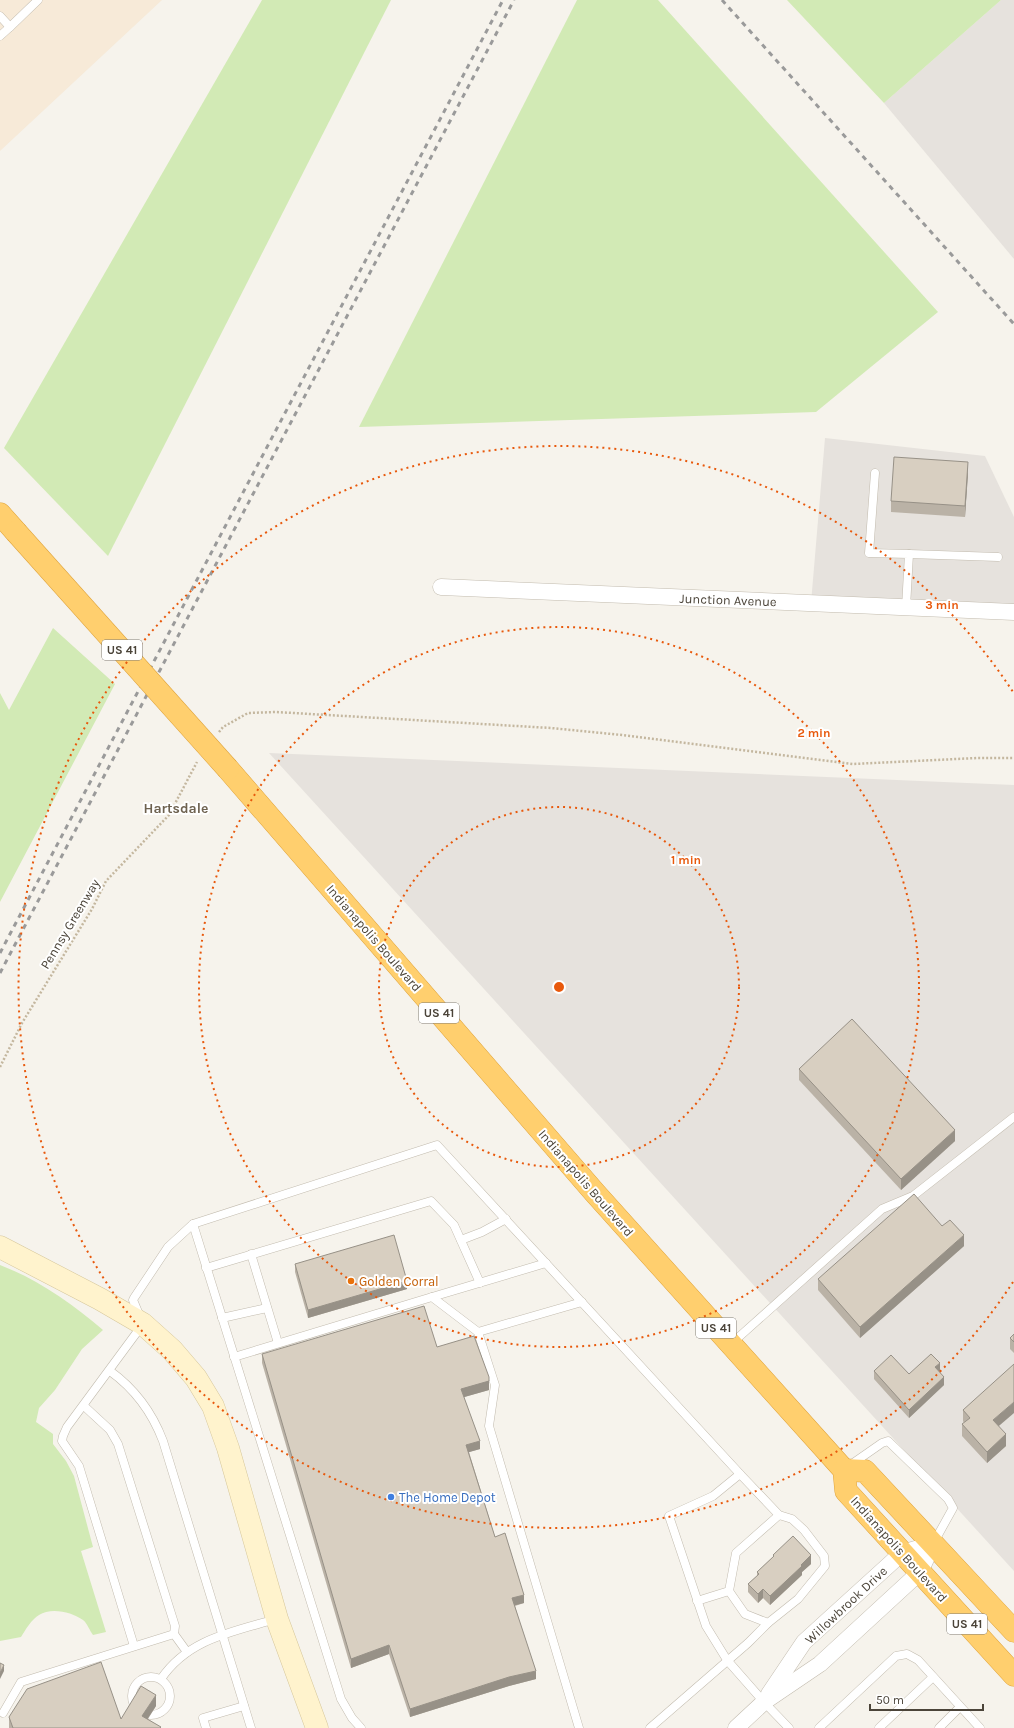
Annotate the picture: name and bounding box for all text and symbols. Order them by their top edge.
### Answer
street label: Junction Avenue [679,591,777,609]
text: 3 min [925,598,959,612]
road number: US 41 [102,640,142,660]
text: 2 min [797,726,831,740]
district label: Hartsdale [144,800,208,817]
text: 1 min [671,853,701,867]
street label: Pennsy Greenway [37,876,103,972]
street label: Indianapolis Boulevard [323,881,425,995]
centre of rings [552,980,566,994]
road number: US 41 [419,1003,459,1023]
street label: Indianapolis Boulevard [535,1126,637,1240]
place label: Golden Corral [359,1274,439,1289]
marker: Golden Corral [346,1276,356,1286]
road number: US 41 [696,1318,736,1338]
place label: The Home Depot [399,1490,496,1505]
marker: The Home Depot [386,1492,396,1502]
street label: Indianapolis Boulevard [848,1493,950,1605]
street label: Willowbrook Drive [802,1563,890,1647]
road number: US 41 [947,1614,987,1634]
scale bar [870,1686,983,1712]
text: 50 m [876,1693,904,1707]

